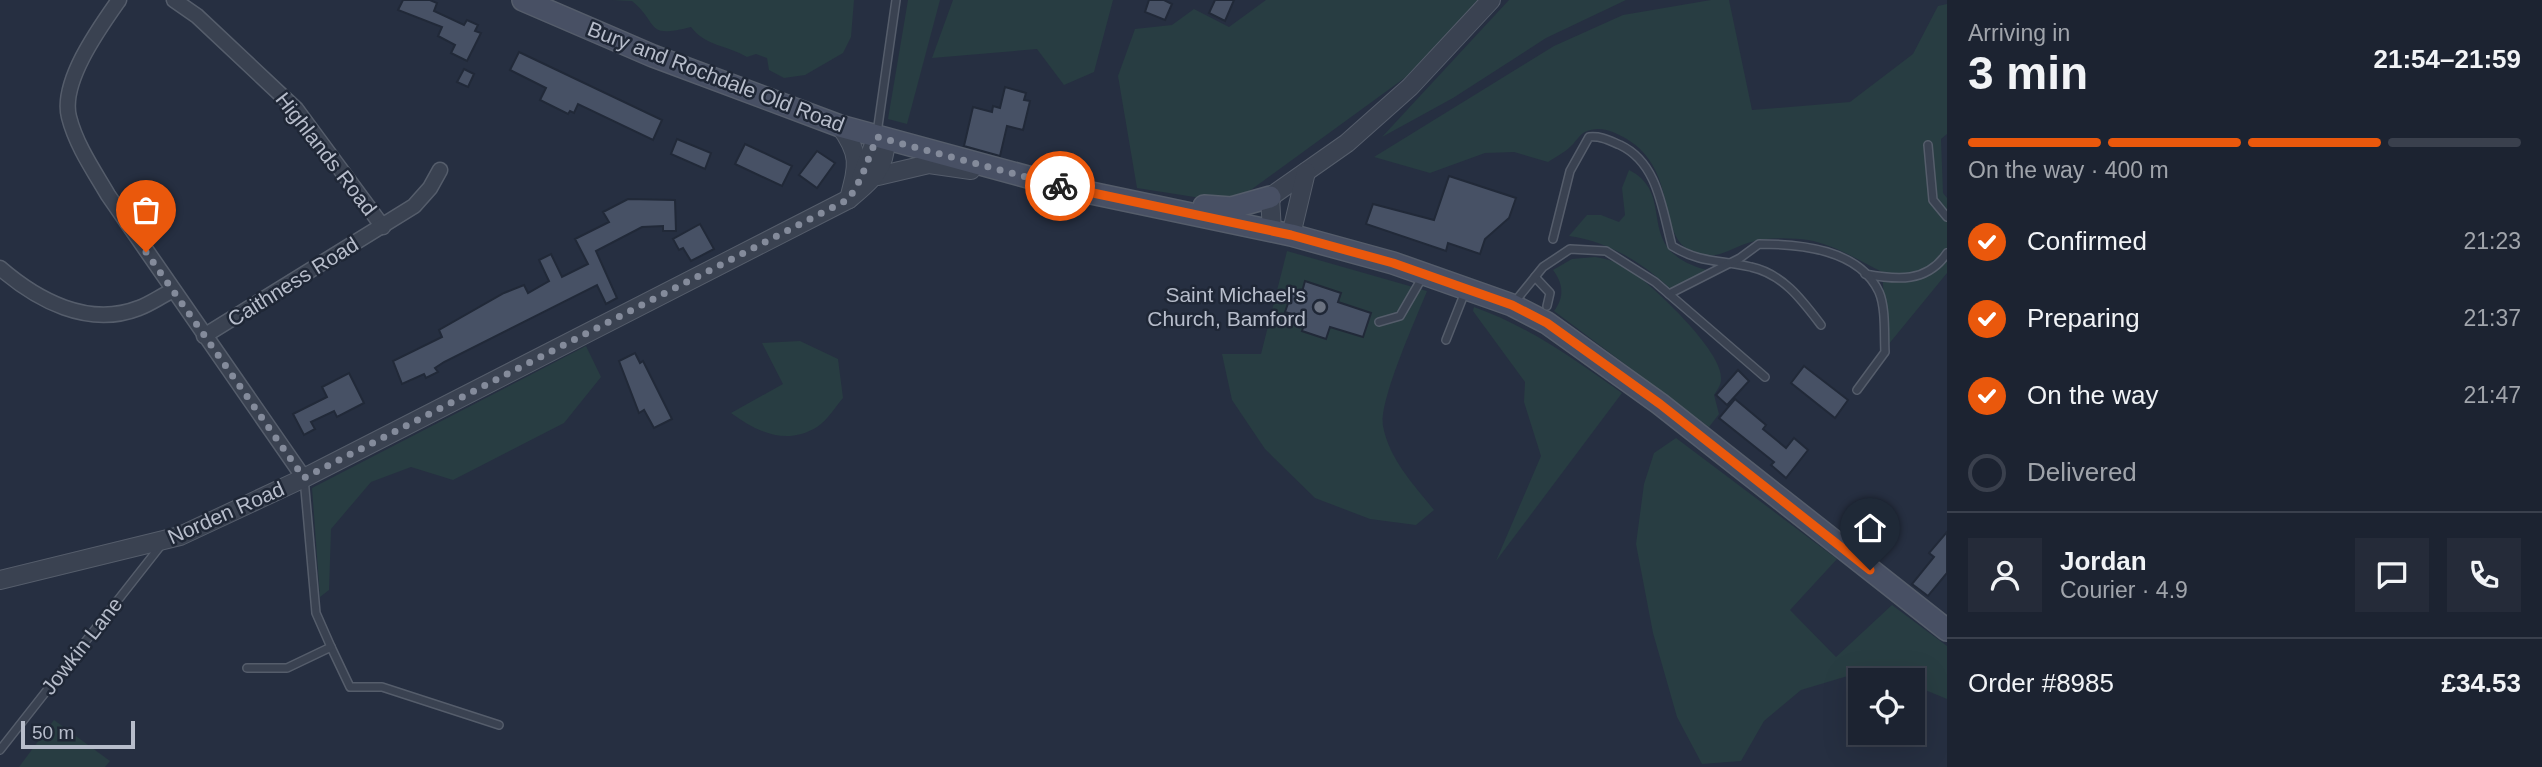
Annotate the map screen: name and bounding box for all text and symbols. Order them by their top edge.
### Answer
street label: Bury and Rochdale Old Road [585,17,848,136]
text: Arriving in [1968,20,2070,46]
text: 21:54–21:59 [2374,44,2521,74]
text: 3 min [1968,47,2088,99]
street label: Highlands Road [271,88,381,220]
courier [1025,151,1095,221]
text: On the way · 400 m [1968,157,2169,183]
icon: bike [1041,167,1079,205]
pin [116,180,176,252]
icon: bag [127,191,165,229]
icon: check [1968,223,2006,261]
text: Confirmed [2027,226,2147,256]
text: 21:23 [2463,228,2521,254]
street label: Caithness Road [223,232,362,331]
place label: Saint Michael's Church, Bamford [1147,283,1306,330]
marker: Saint Michael's Church, Bamford [1312,299,1328,315]
icon: check [1968,300,2006,338]
text: Preparing [2027,303,2140,333]
text: 21:37 [2463,305,2521,331]
icon: check [1968,377,2006,415]
text: On the way [2027,380,2159,410]
text: 21:47 [2463,382,2521,408]
text: Delivered [2027,457,2137,487]
street label: Norden Road [164,477,288,548]
pin [1840,498,1900,570]
icon: home [1851,509,1889,547]
button: person [1968,538,2042,612]
button: chat [2355,538,2429,612]
button: phone [2447,538,2521,612]
text: Jordan [2060,546,2147,576]
text: Courier · 4.9 [2060,577,2188,603]
street label: Jowkin Lane [37,593,127,699]
map controls [1848,668,1925,745]
button: locate [1848,668,1925,745]
text: Order #8985 [1968,668,2114,698]
text: £34.53 [2441,668,2521,698]
scale bar [21,718,135,750]
text: 50 m [32,722,74,743]

